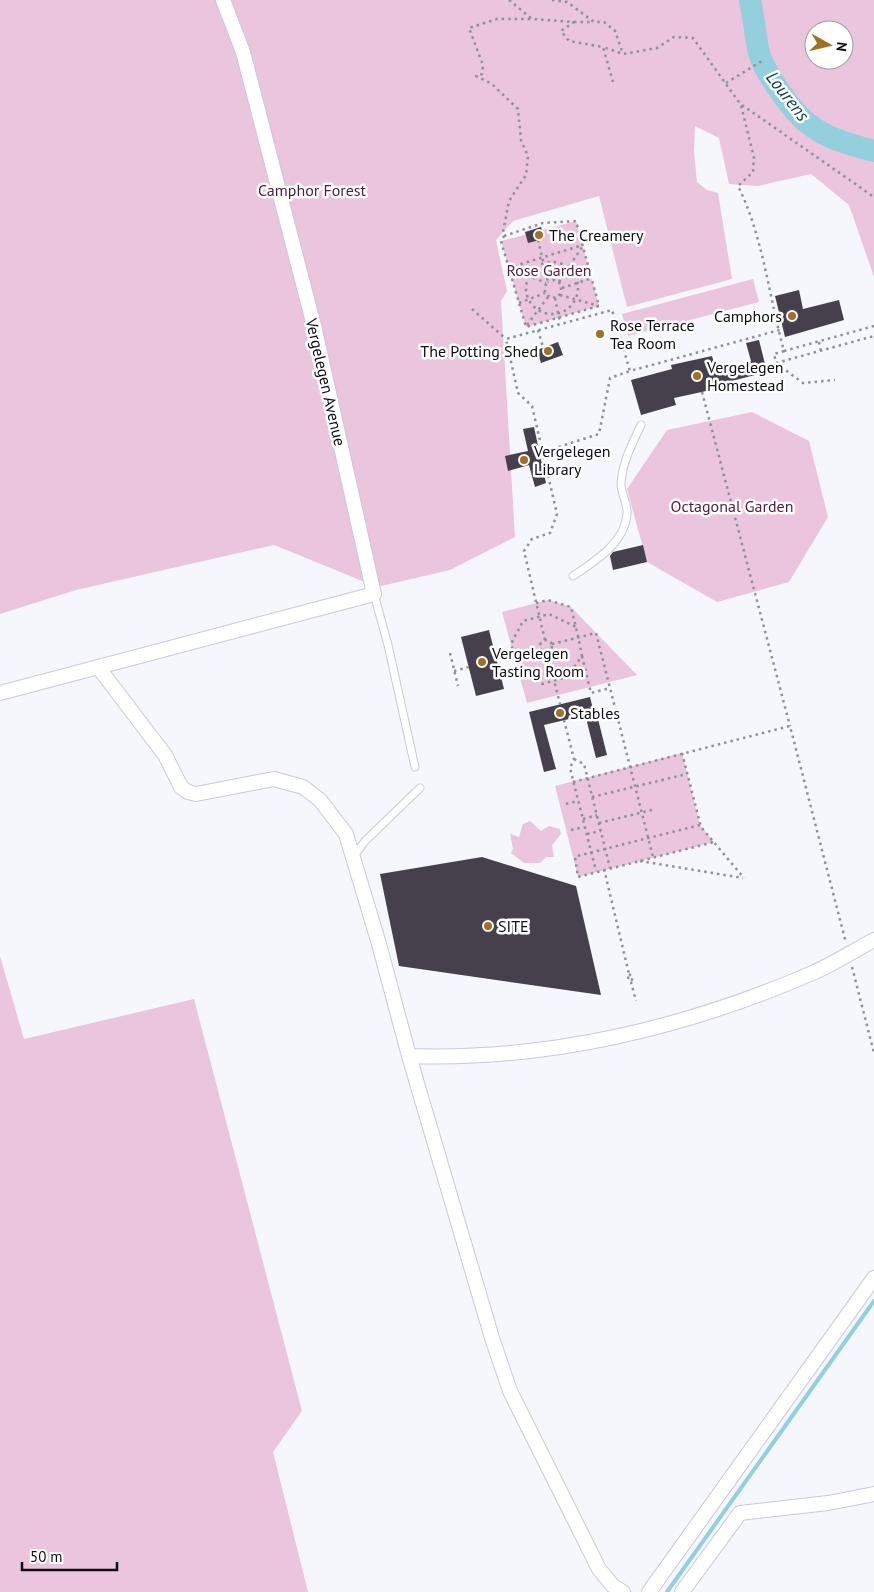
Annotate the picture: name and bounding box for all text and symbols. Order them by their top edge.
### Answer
north arrow [804,20,854,70]
text: N [832,41,851,53]
water label: Lourens [761,66,815,126]
park label: Camphor Forest [258,180,367,200]
place label: The Creamery [549,225,644,245]
marker: The Creamery [533,229,545,241]
park label: Rose Garden [506,260,592,280]
place label: Camphors [714,306,782,326]
marker: Camphors [786,310,798,322]
street label: Vergelegen Avenue [301,315,350,448]
place label: Rose Terrace Tea Room [610,315,695,353]
marker: Rose Terrace Tea Room [594,328,606,340]
place label: The Potting Shed [420,341,538,361]
marker: The Potting Shed [542,345,554,357]
place label: Vergelegen Homestead [706,357,784,395]
marker: Vergelegen Homestead [691,370,703,382]
place label: Vergelegen Library [533,441,611,479]
marker: Vergelegen Library [518,454,530,466]
park label: Octagonal Garden [671,496,793,516]
place label: Vergelegen Tasting Room [491,643,584,681]
marker: Vergelegen Tasting Room [476,656,488,668]
place label: Stables [570,703,620,723]
marker: Stables [554,707,566,719]
place label: SITE [498,916,529,936]
marker: SITE [482,920,494,932]
scale bar [22,1540,118,1572]
text: 50 m [30,1547,63,1566]

